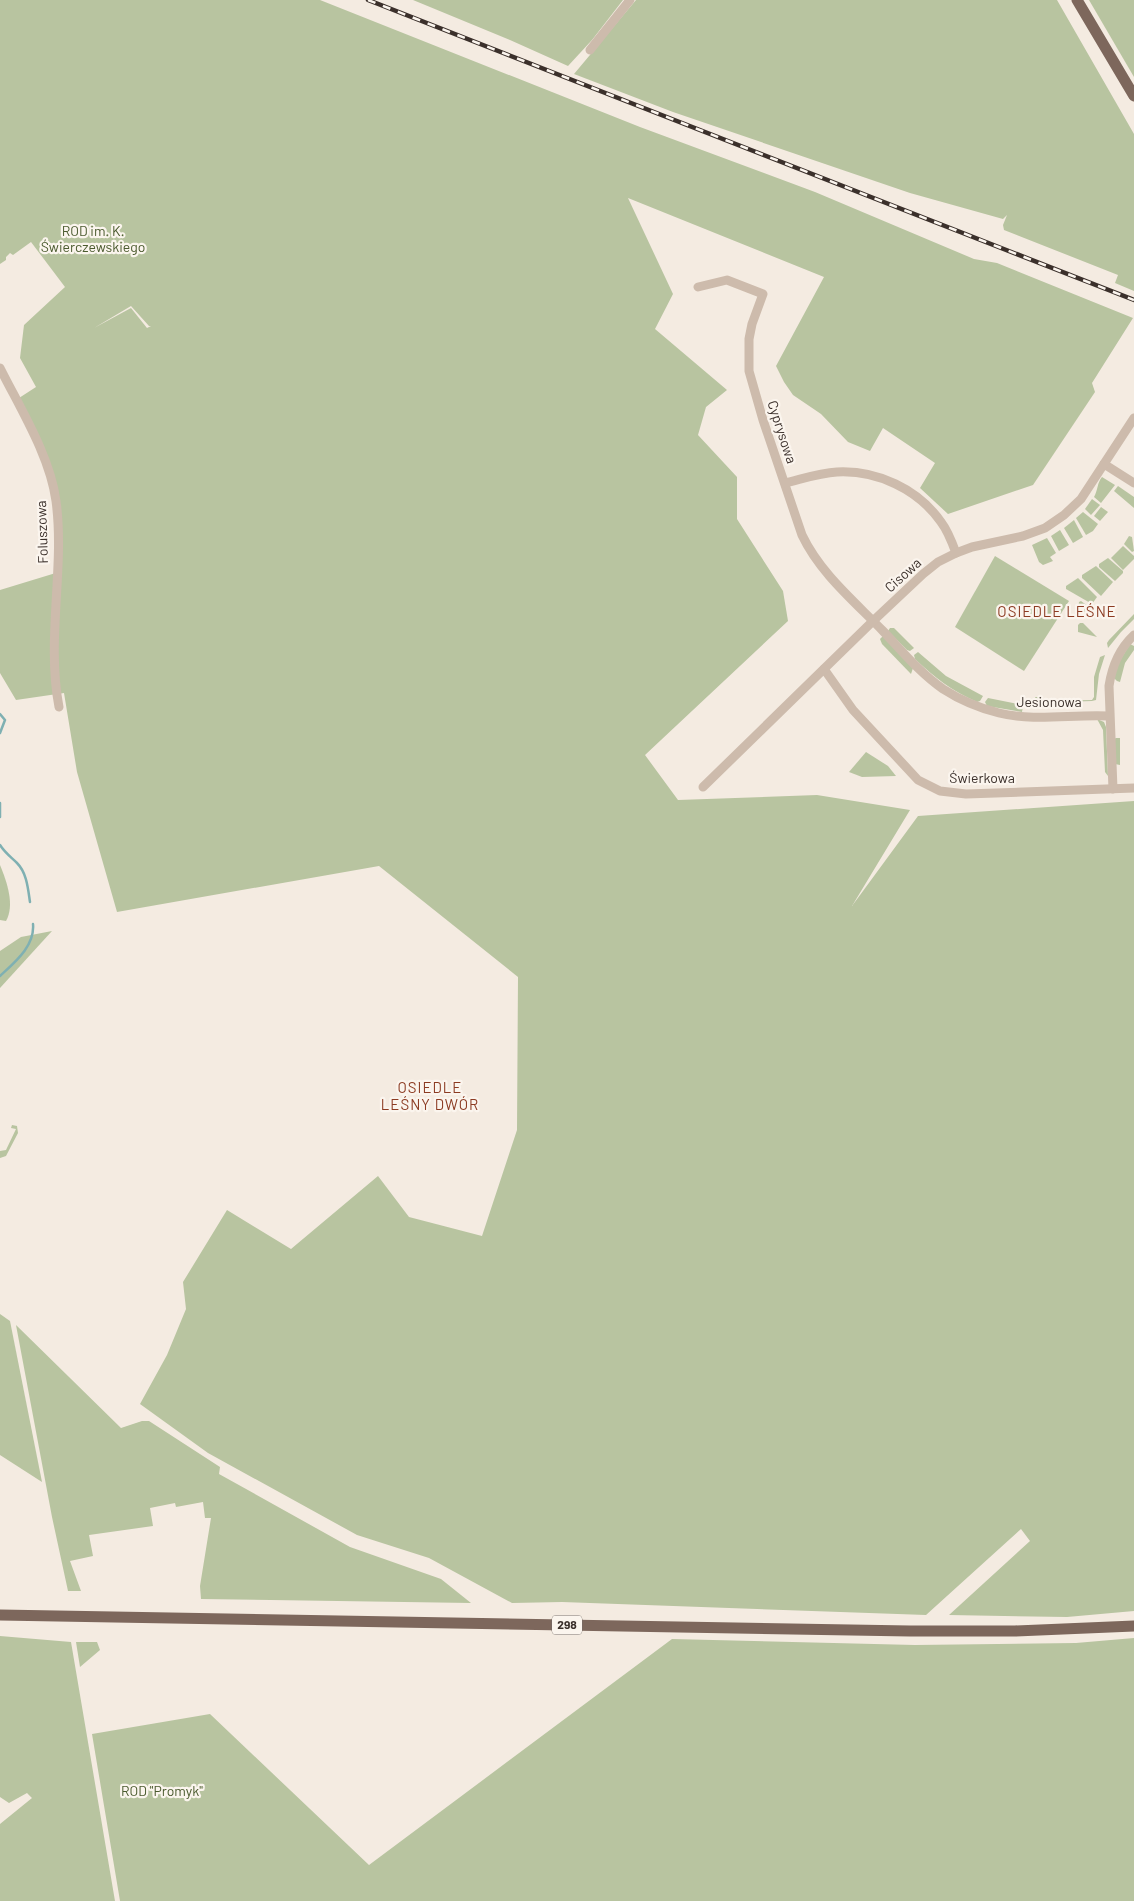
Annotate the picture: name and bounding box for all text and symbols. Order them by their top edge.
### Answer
park label: ROD im. K. Świerczewskiego [41,222,145,255]
street label: Cyprysowa [764,398,801,466]
street label: Foluszowa [32,500,51,564]
street label: Cisowa [881,554,924,595]
district label: OSIEDLE LEŚNE [997,602,1117,620]
street label: Jesionowa [1016,693,1082,710]
street label: Świerkowa [949,769,1015,786]
district label: OSIEDLE LEŚNY DWÓR [381,1078,479,1113]
road number: 298 [552,1616,582,1634]
park label: ROD "Promyk" [121,1782,203,1799]

